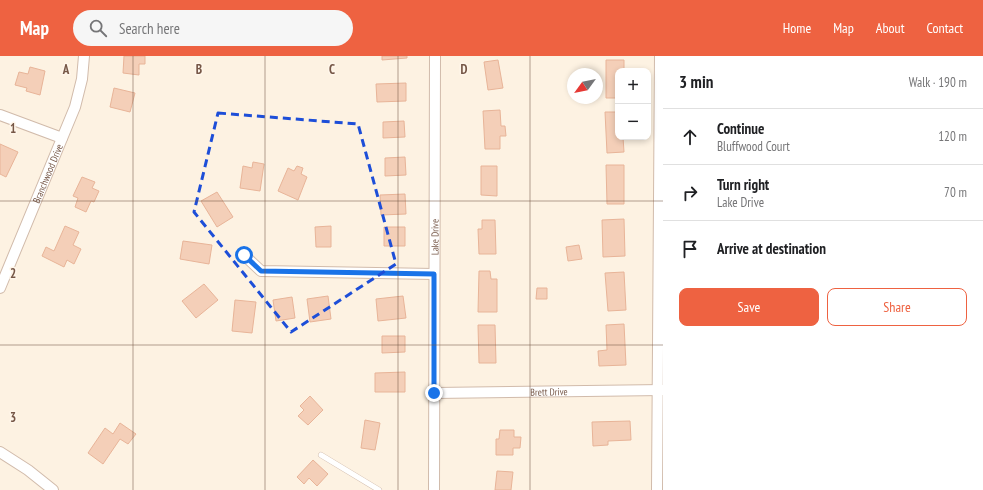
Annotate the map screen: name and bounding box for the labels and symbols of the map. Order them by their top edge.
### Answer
text: A [62,61,70,78]
text: B [196,61,202,78]
text: C [329,61,335,78]
text: D [461,61,468,78]
north arrow [567,68,603,104]
text: 1 [10,120,16,137]
street label: Branchwood Drive [29,142,66,205]
street label: Lake Drive [428,219,441,255]
route start [235,246,253,264]
text: 2 [10,265,16,282]
route end [425,384,443,402]
street label: Brett Drive [530,385,568,398]
text: 3 [10,409,16,426]

